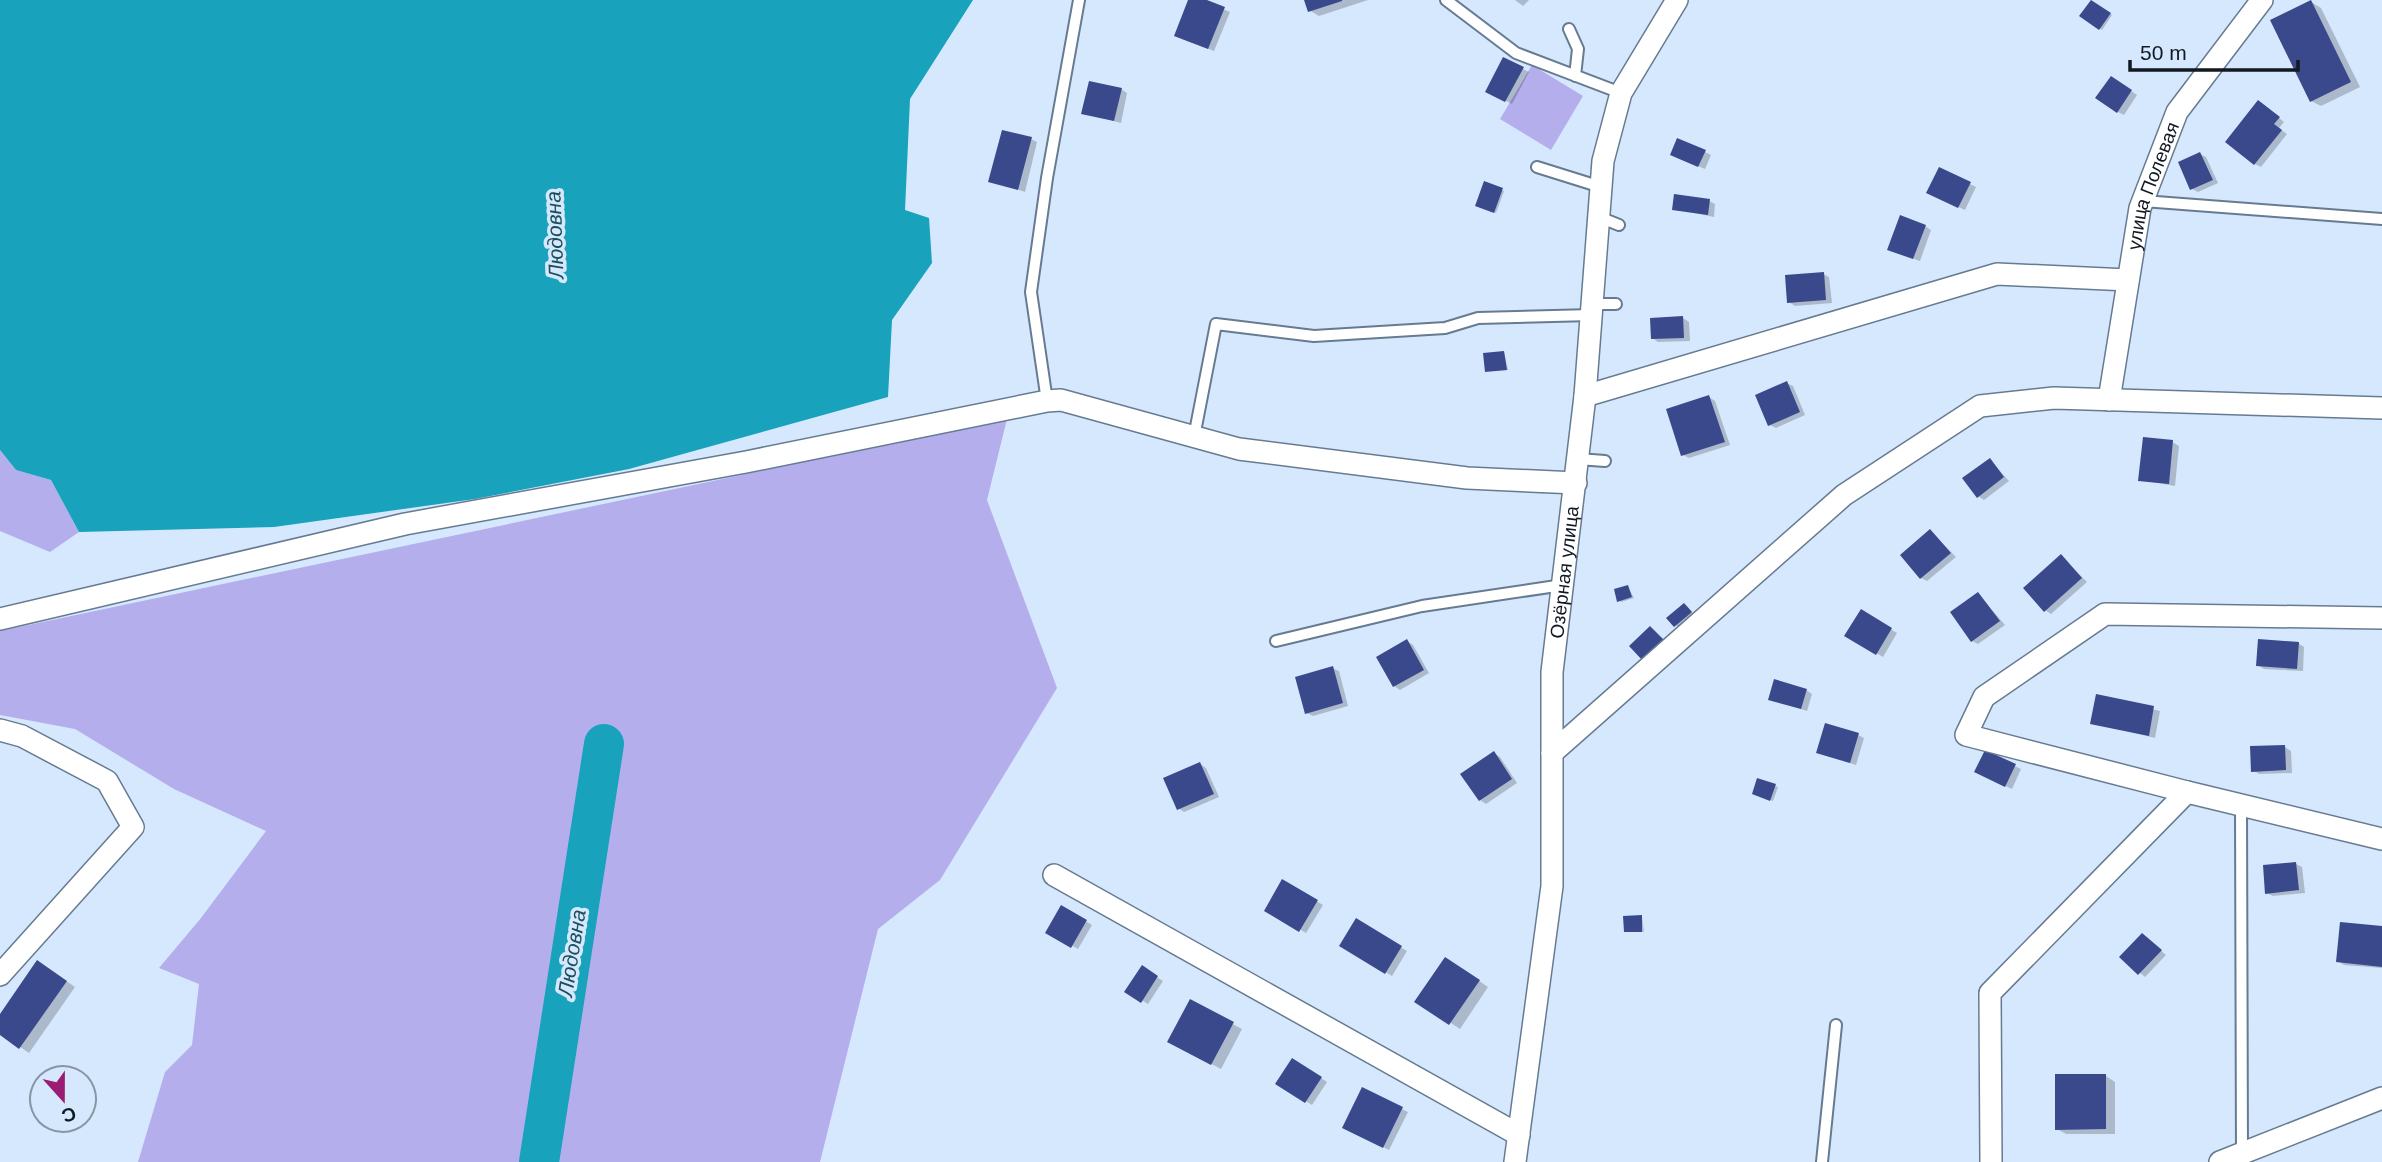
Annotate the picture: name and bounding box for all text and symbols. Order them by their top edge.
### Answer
scale bar [2130,28,2298,72]
text: 50 m [2140,41,2187,64]
street label: улица Полевая [2123,119,2183,252]
water label: Людовна [541,191,568,281]
street label: Озёрная улица [1546,504,1583,640]
water label: Людовна [553,908,590,1000]
north arrow [28,1064,98,1134]
text: С [58,1102,79,1127]

